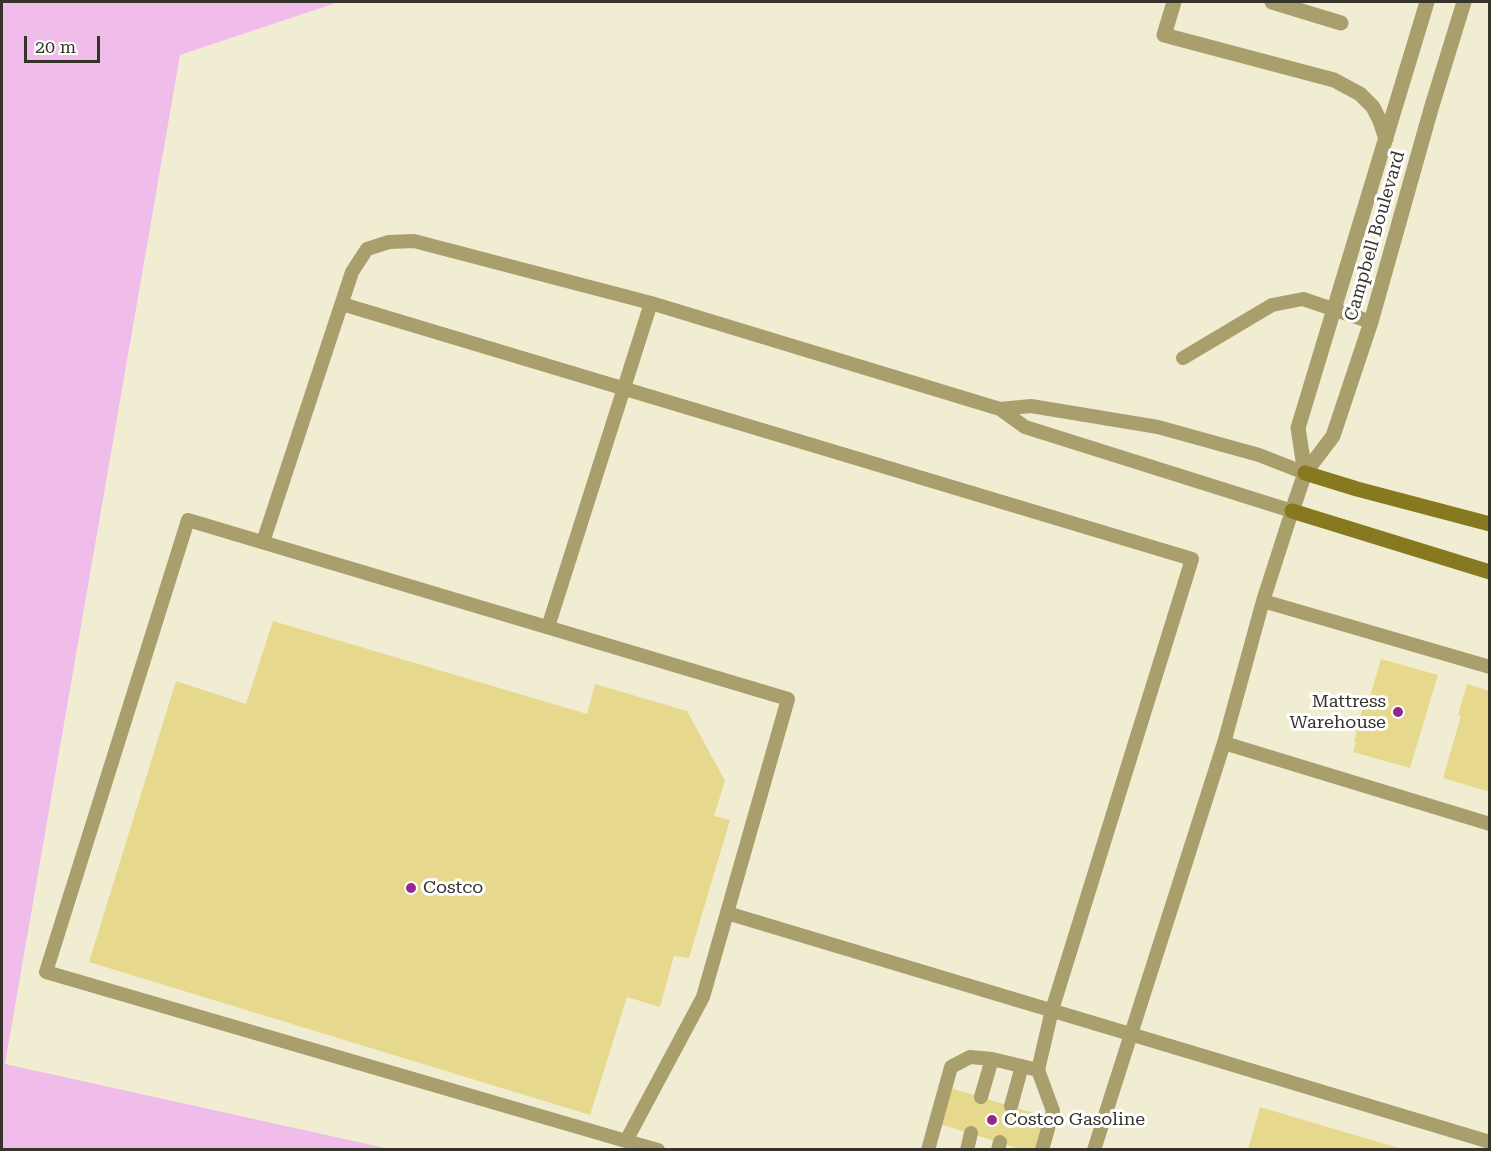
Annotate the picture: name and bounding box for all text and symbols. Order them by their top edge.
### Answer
scale bar [27,24,104,62]
text: 20 m [35,36,76,57]
street label: Campbell Boulevard [1340,148,1410,324]
place label: Mattress Warehouse [1290,691,1386,734]
marker: Mattress Warehouse [1391,705,1405,719]
place label: Costco [423,877,483,899]
marker: Costco [404,881,418,895]
place label: Costco Gasoline [1004,1109,1145,1131]
marker: Costco Gasoline [985,1113,999,1127]

